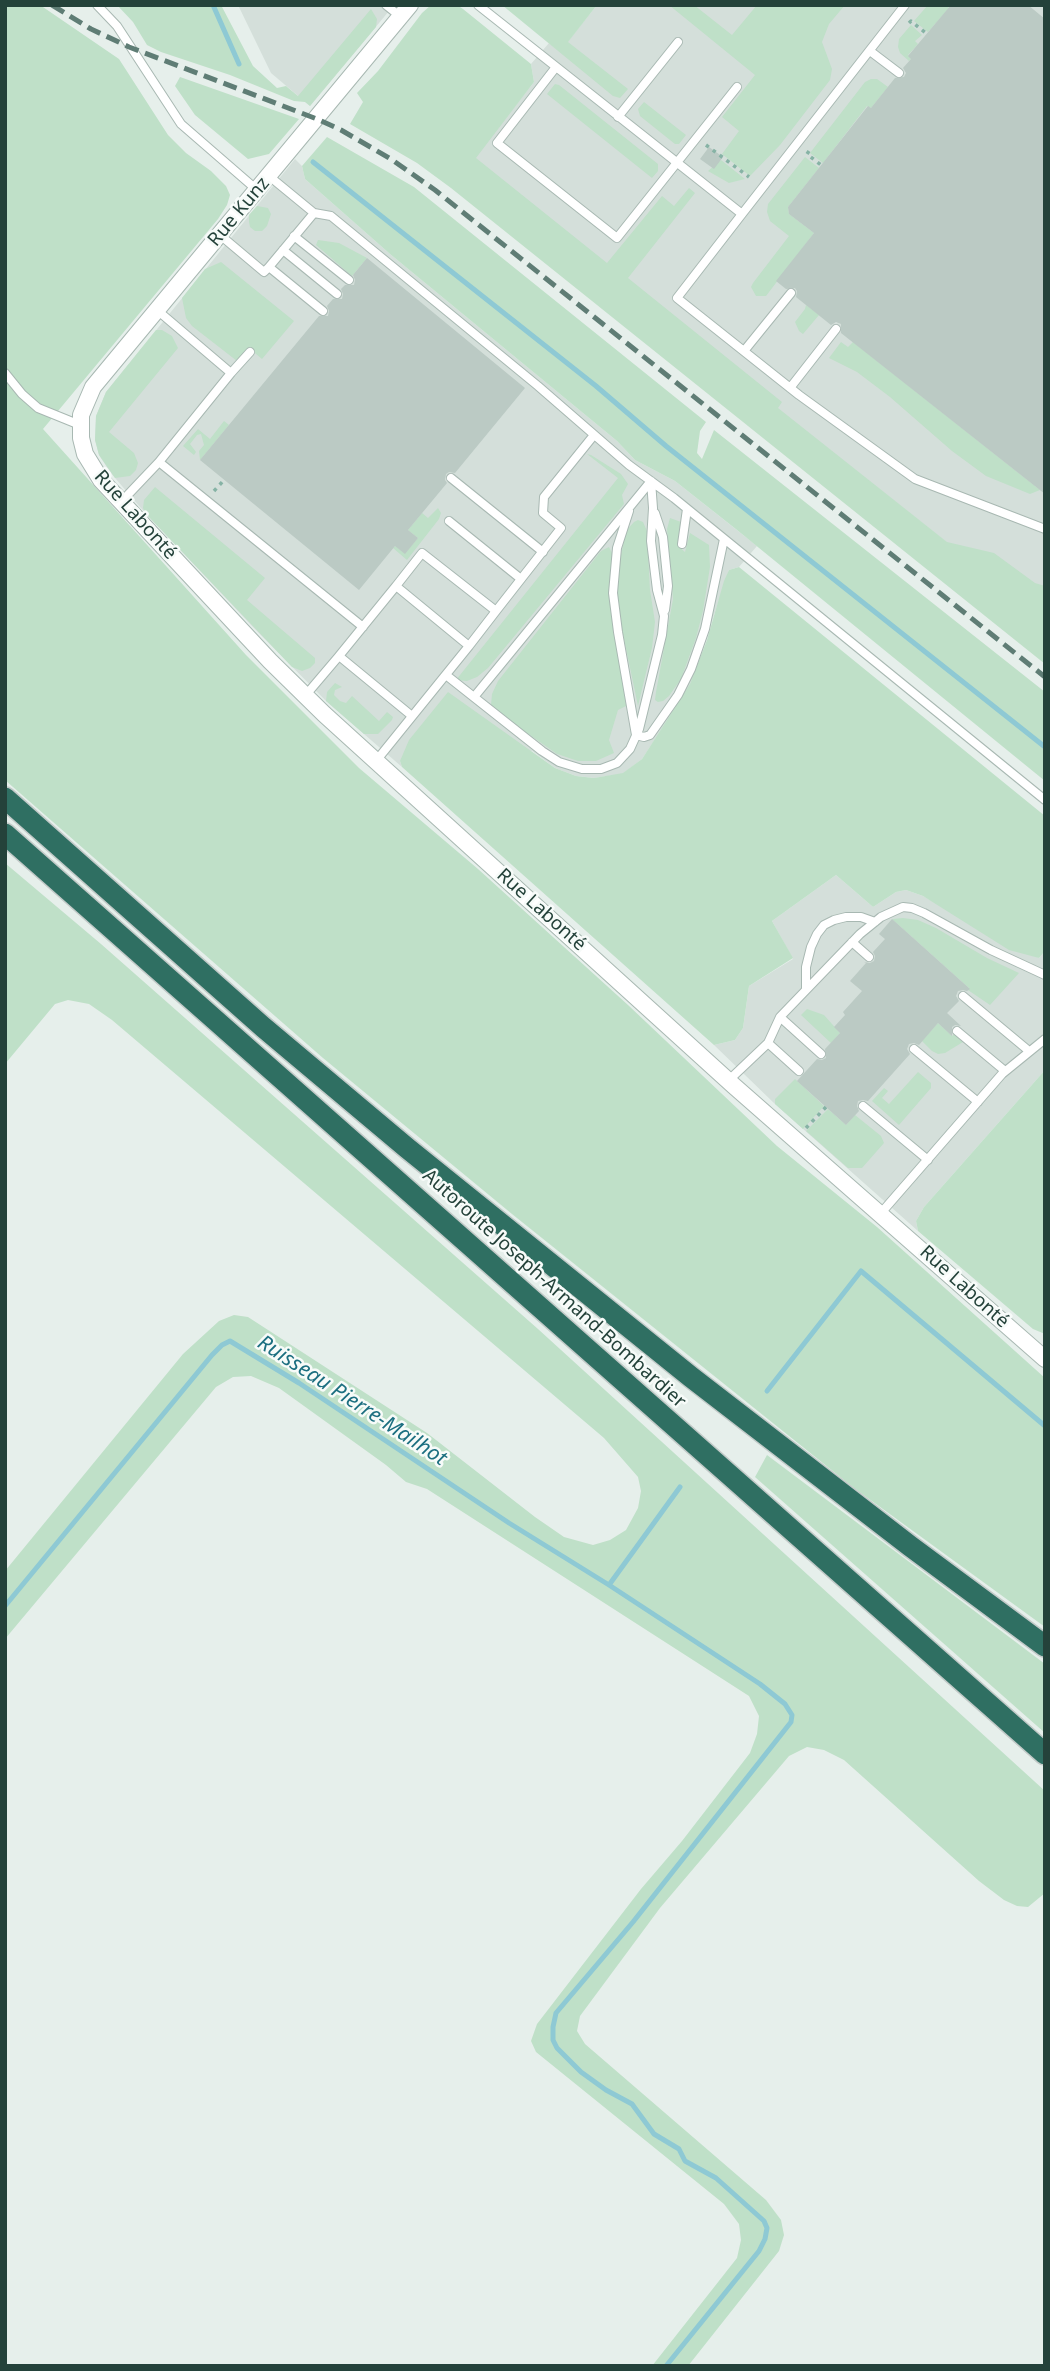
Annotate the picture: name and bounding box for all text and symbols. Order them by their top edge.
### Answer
street label: Rue Kunz [203,173,275,251]
street label: Rue Labonté [89,466,181,564]
street label: Rue Labonté [492,864,590,956]
street label: Autoroute Joseph-Armand-Bombardier [418,1165,690,1413]
street label: Rue Labonté [915,1241,1013,1333]
water label: Ruisseau Pierre-Mailhot [253,1330,451,1472]

